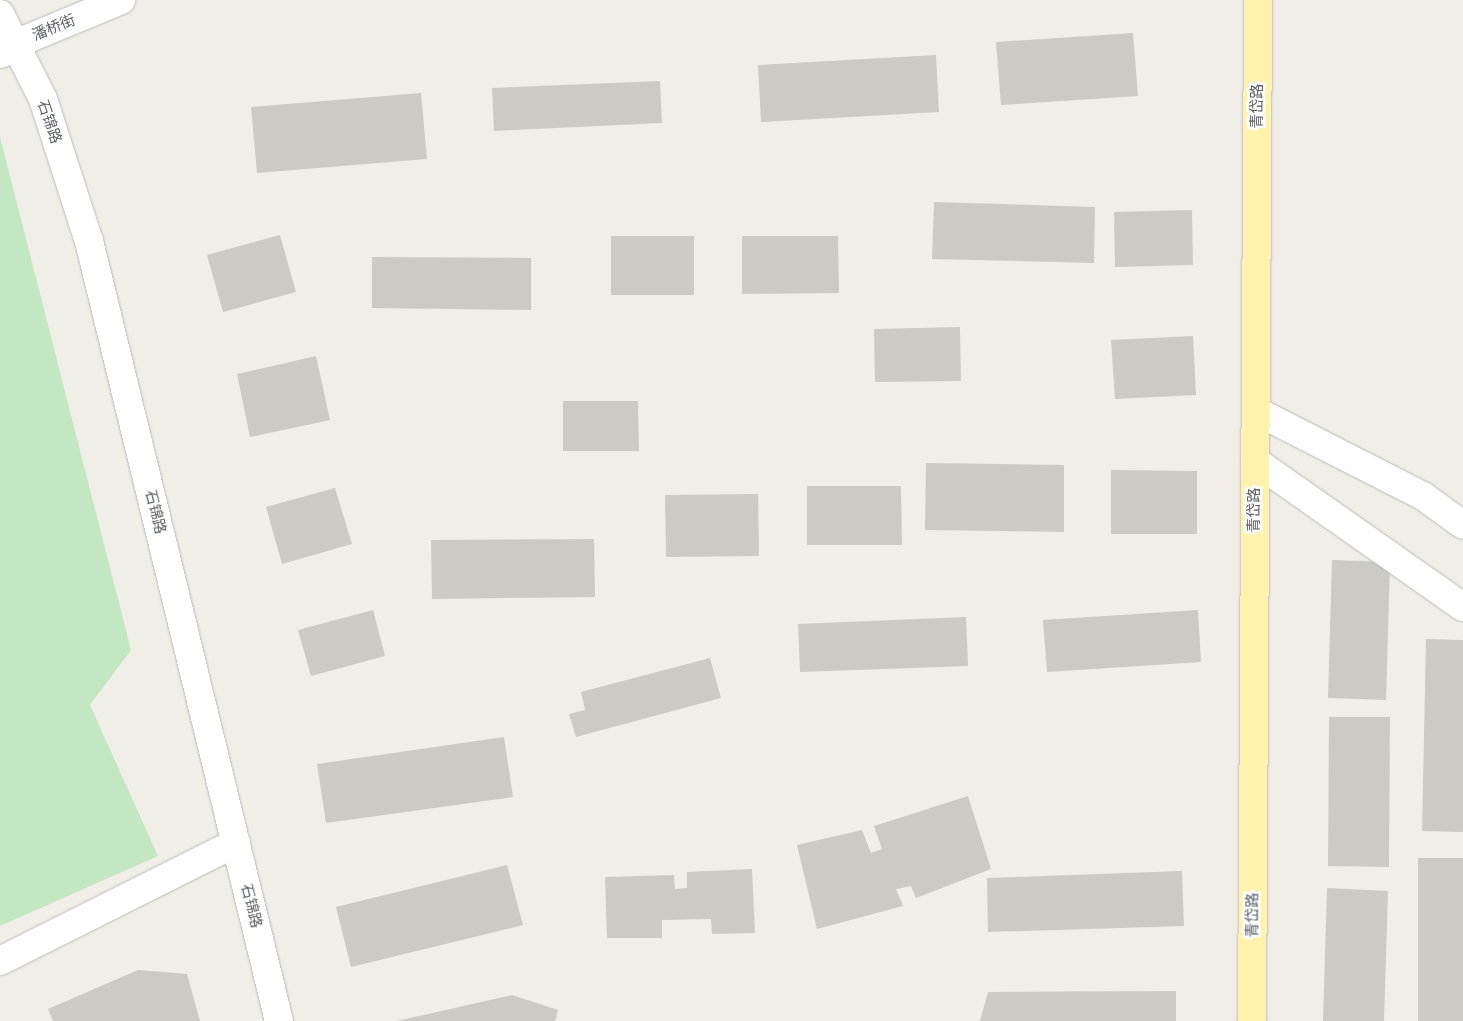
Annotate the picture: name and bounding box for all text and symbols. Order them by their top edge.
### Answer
street label: 潘桥街 [30,11,78,45]
street label: 青岱路 [1249,84,1267,128]
street label: 石锦路 [33,98,65,146]
street label: 石锦路 [141,488,169,536]
street label: 青岱路 [1246,488,1264,532]
street label: 石锦路 [237,882,265,930]
street label: 青岱路 [1244,893,1262,937]

